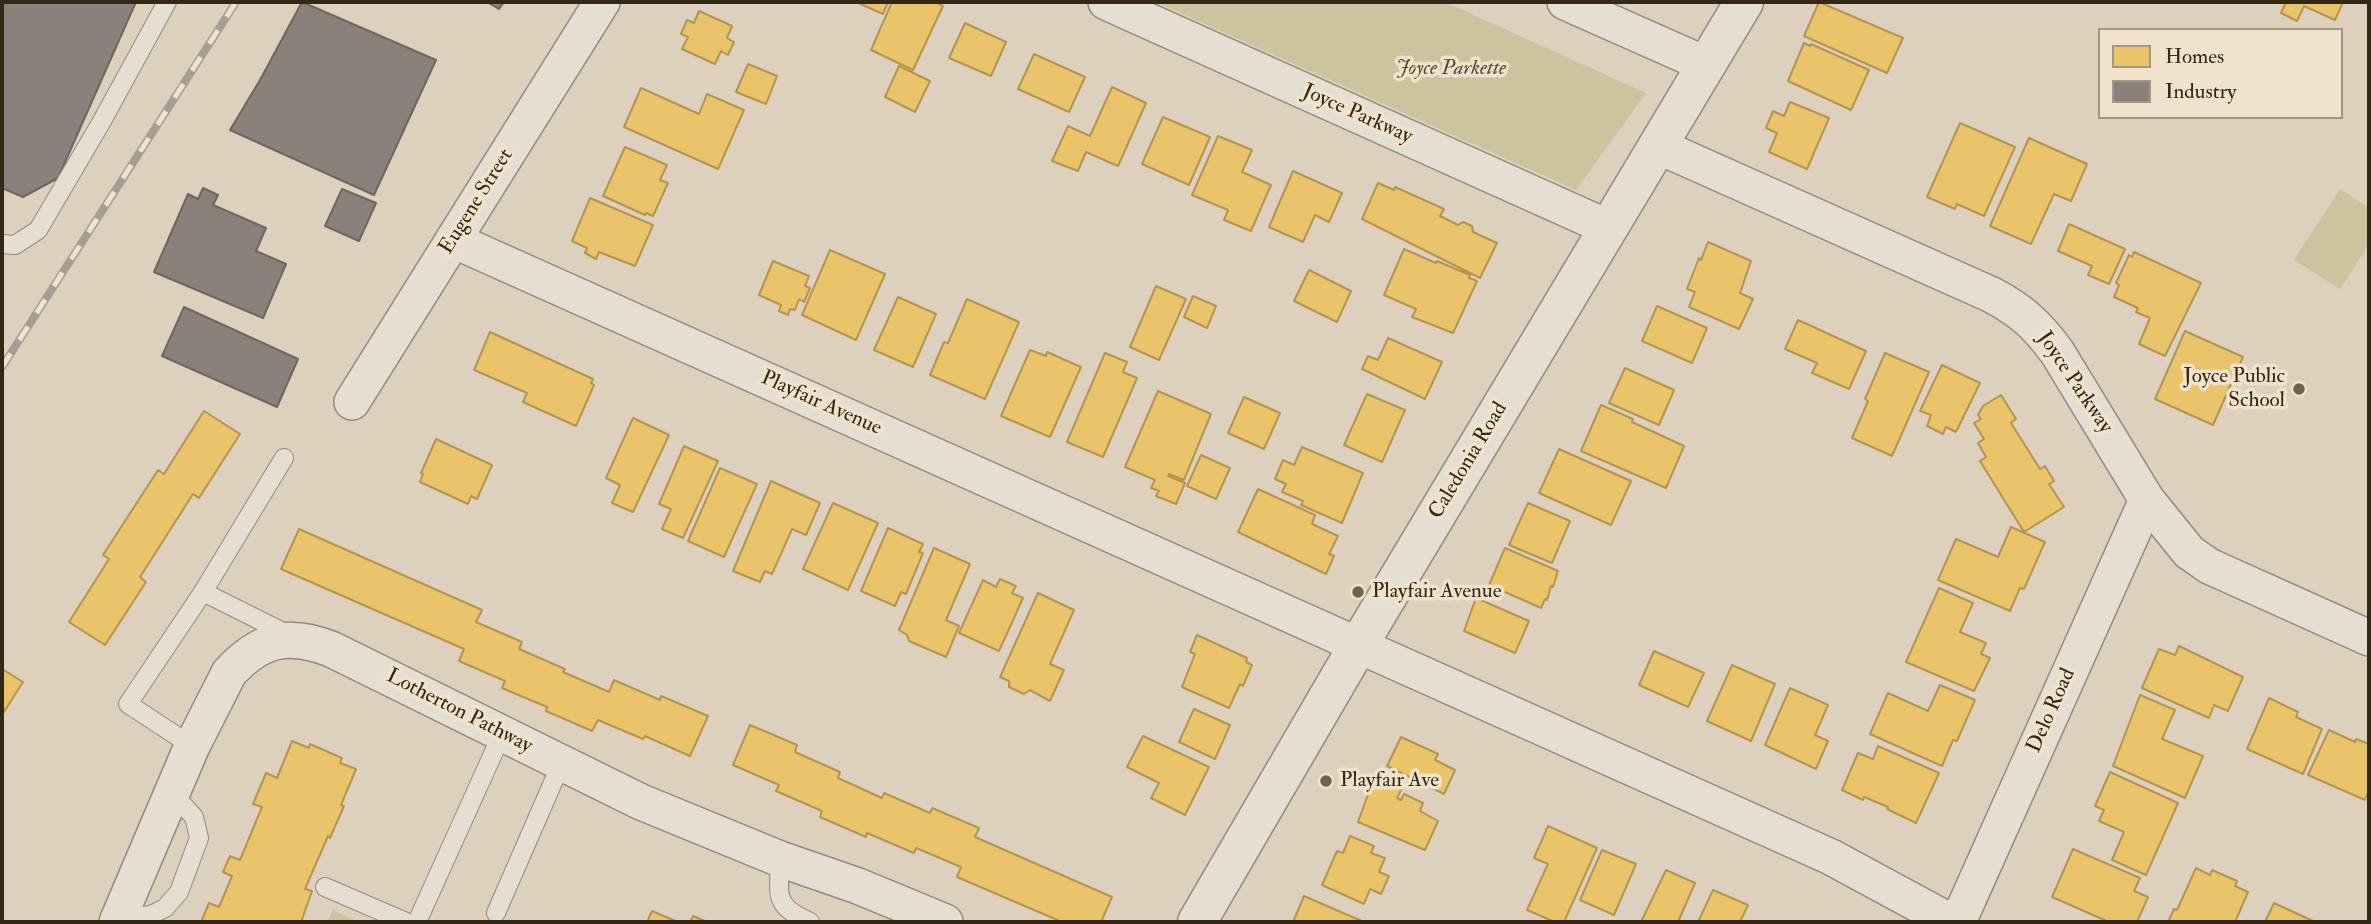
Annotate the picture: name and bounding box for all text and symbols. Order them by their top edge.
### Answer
legend [2098,28,2343,119]
text: Homes [2165,43,2224,70]
park label: Joyce Parkette [1396,56,1506,82]
text: Industry [2165,78,2237,105]
street label: Joyce Parkway [1298,80,1416,150]
street label: Eugene Street [435,145,519,259]
street label: Joyce Parkway [2031,327,2117,439]
place label: Joyce Public School [2184,364,2285,414]
street label: Playfair Avenue [757,366,885,442]
marker: Joyce Public School [2291,381,2307,397]
street label: Caledonia Road [1424,398,1514,524]
place label: Playfair Avenue [1372,579,1501,605]
marker: Playfair Avenue [1350,584,1366,600]
street label: Lotherton Pathway [382,664,536,760]
street label: Delo Road [2022,665,2082,757]
place label: Playfair Ave [1340,768,1439,794]
marker: Playfair Ave [1318,773,1334,789]

